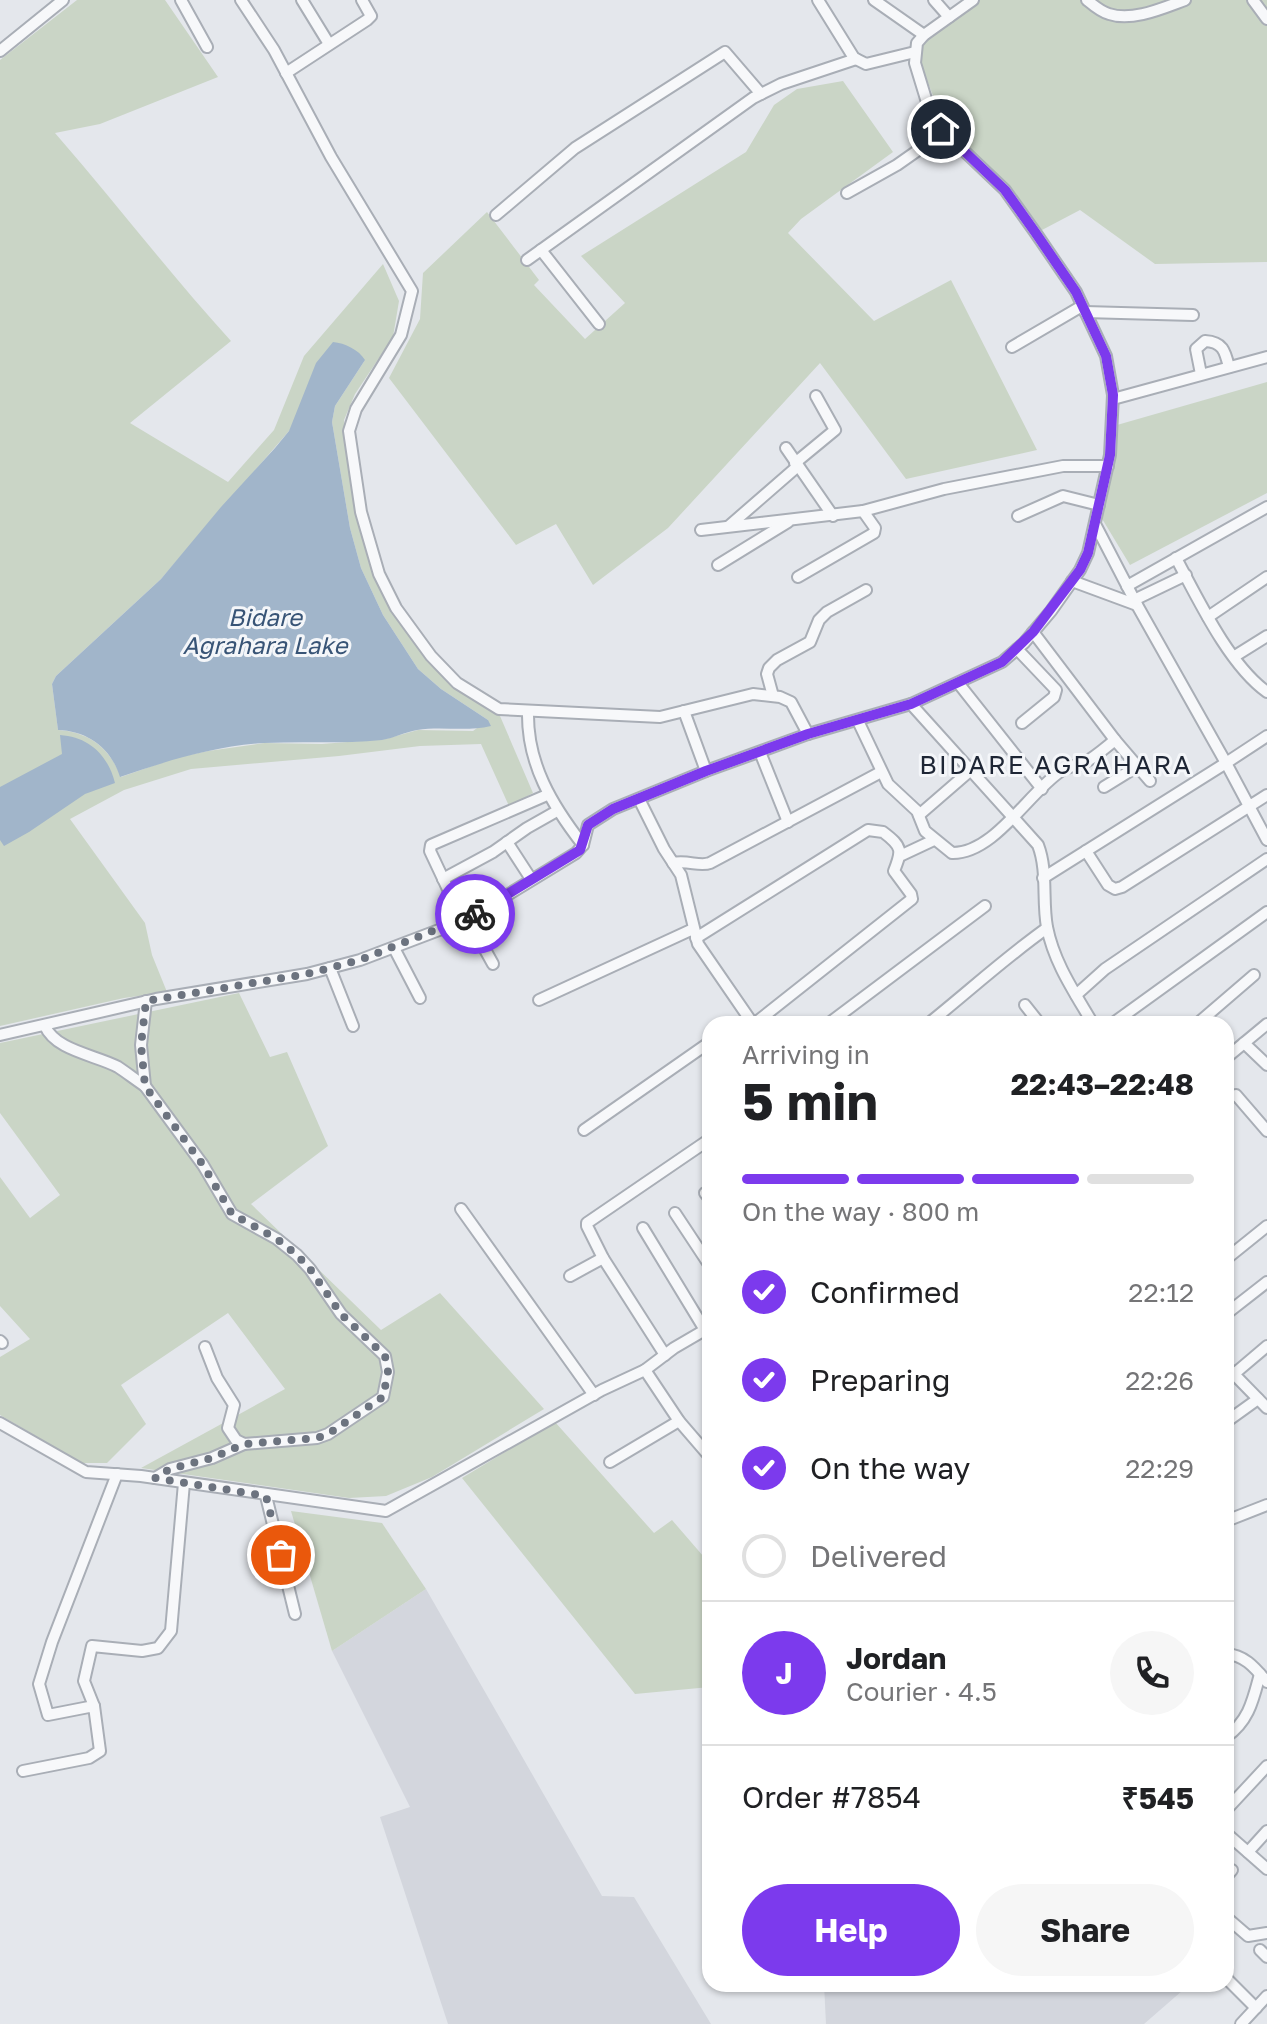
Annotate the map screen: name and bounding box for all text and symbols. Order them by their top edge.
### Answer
pin [907,95,975,163]
icon: home [919,107,963,151]
water label: Bidare Agrahara Lake [183,602,349,660]
district label: BIDARE AGRAHARA [919,749,1193,780]
courier [435,874,515,954]
icon: bike [453,892,497,936]
text: Arriving in [742,1039,870,1070]
text: 22:43–22:48 [1011,1066,1194,1102]
text: 5 min [742,1069,878,1131]
text: On the way · 800 m [742,1196,979,1227]
icon: check [742,1270,786,1314]
text: Confirmed [810,1274,960,1310]
text: 22:12 [1128,1277,1194,1308]
icon: check [742,1358,786,1402]
text: Preparing [810,1362,951,1398]
text: 22:26 [1125,1365,1194,1396]
icon: check [742,1446,786,1490]
text: On the way [810,1450,970,1486]
text: 22:29 [1125,1453,1194,1484]
pin [247,1521,315,1589]
icon: bag [259,1533,303,1577]
text: Delivered [810,1538,947,1574]
button: phone [1110,1631,1194,1715]
text: Jordan [846,1640,946,1676]
text: J [775,1655,793,1691]
text: Courier · 4.5 [846,1676,997,1707]
text: Order #7854 [742,1779,921,1815]
text: ₹545 [1121,1780,1194,1816]
button: Help [742,1884,960,1976]
button: Share [976,1884,1194,1976]

